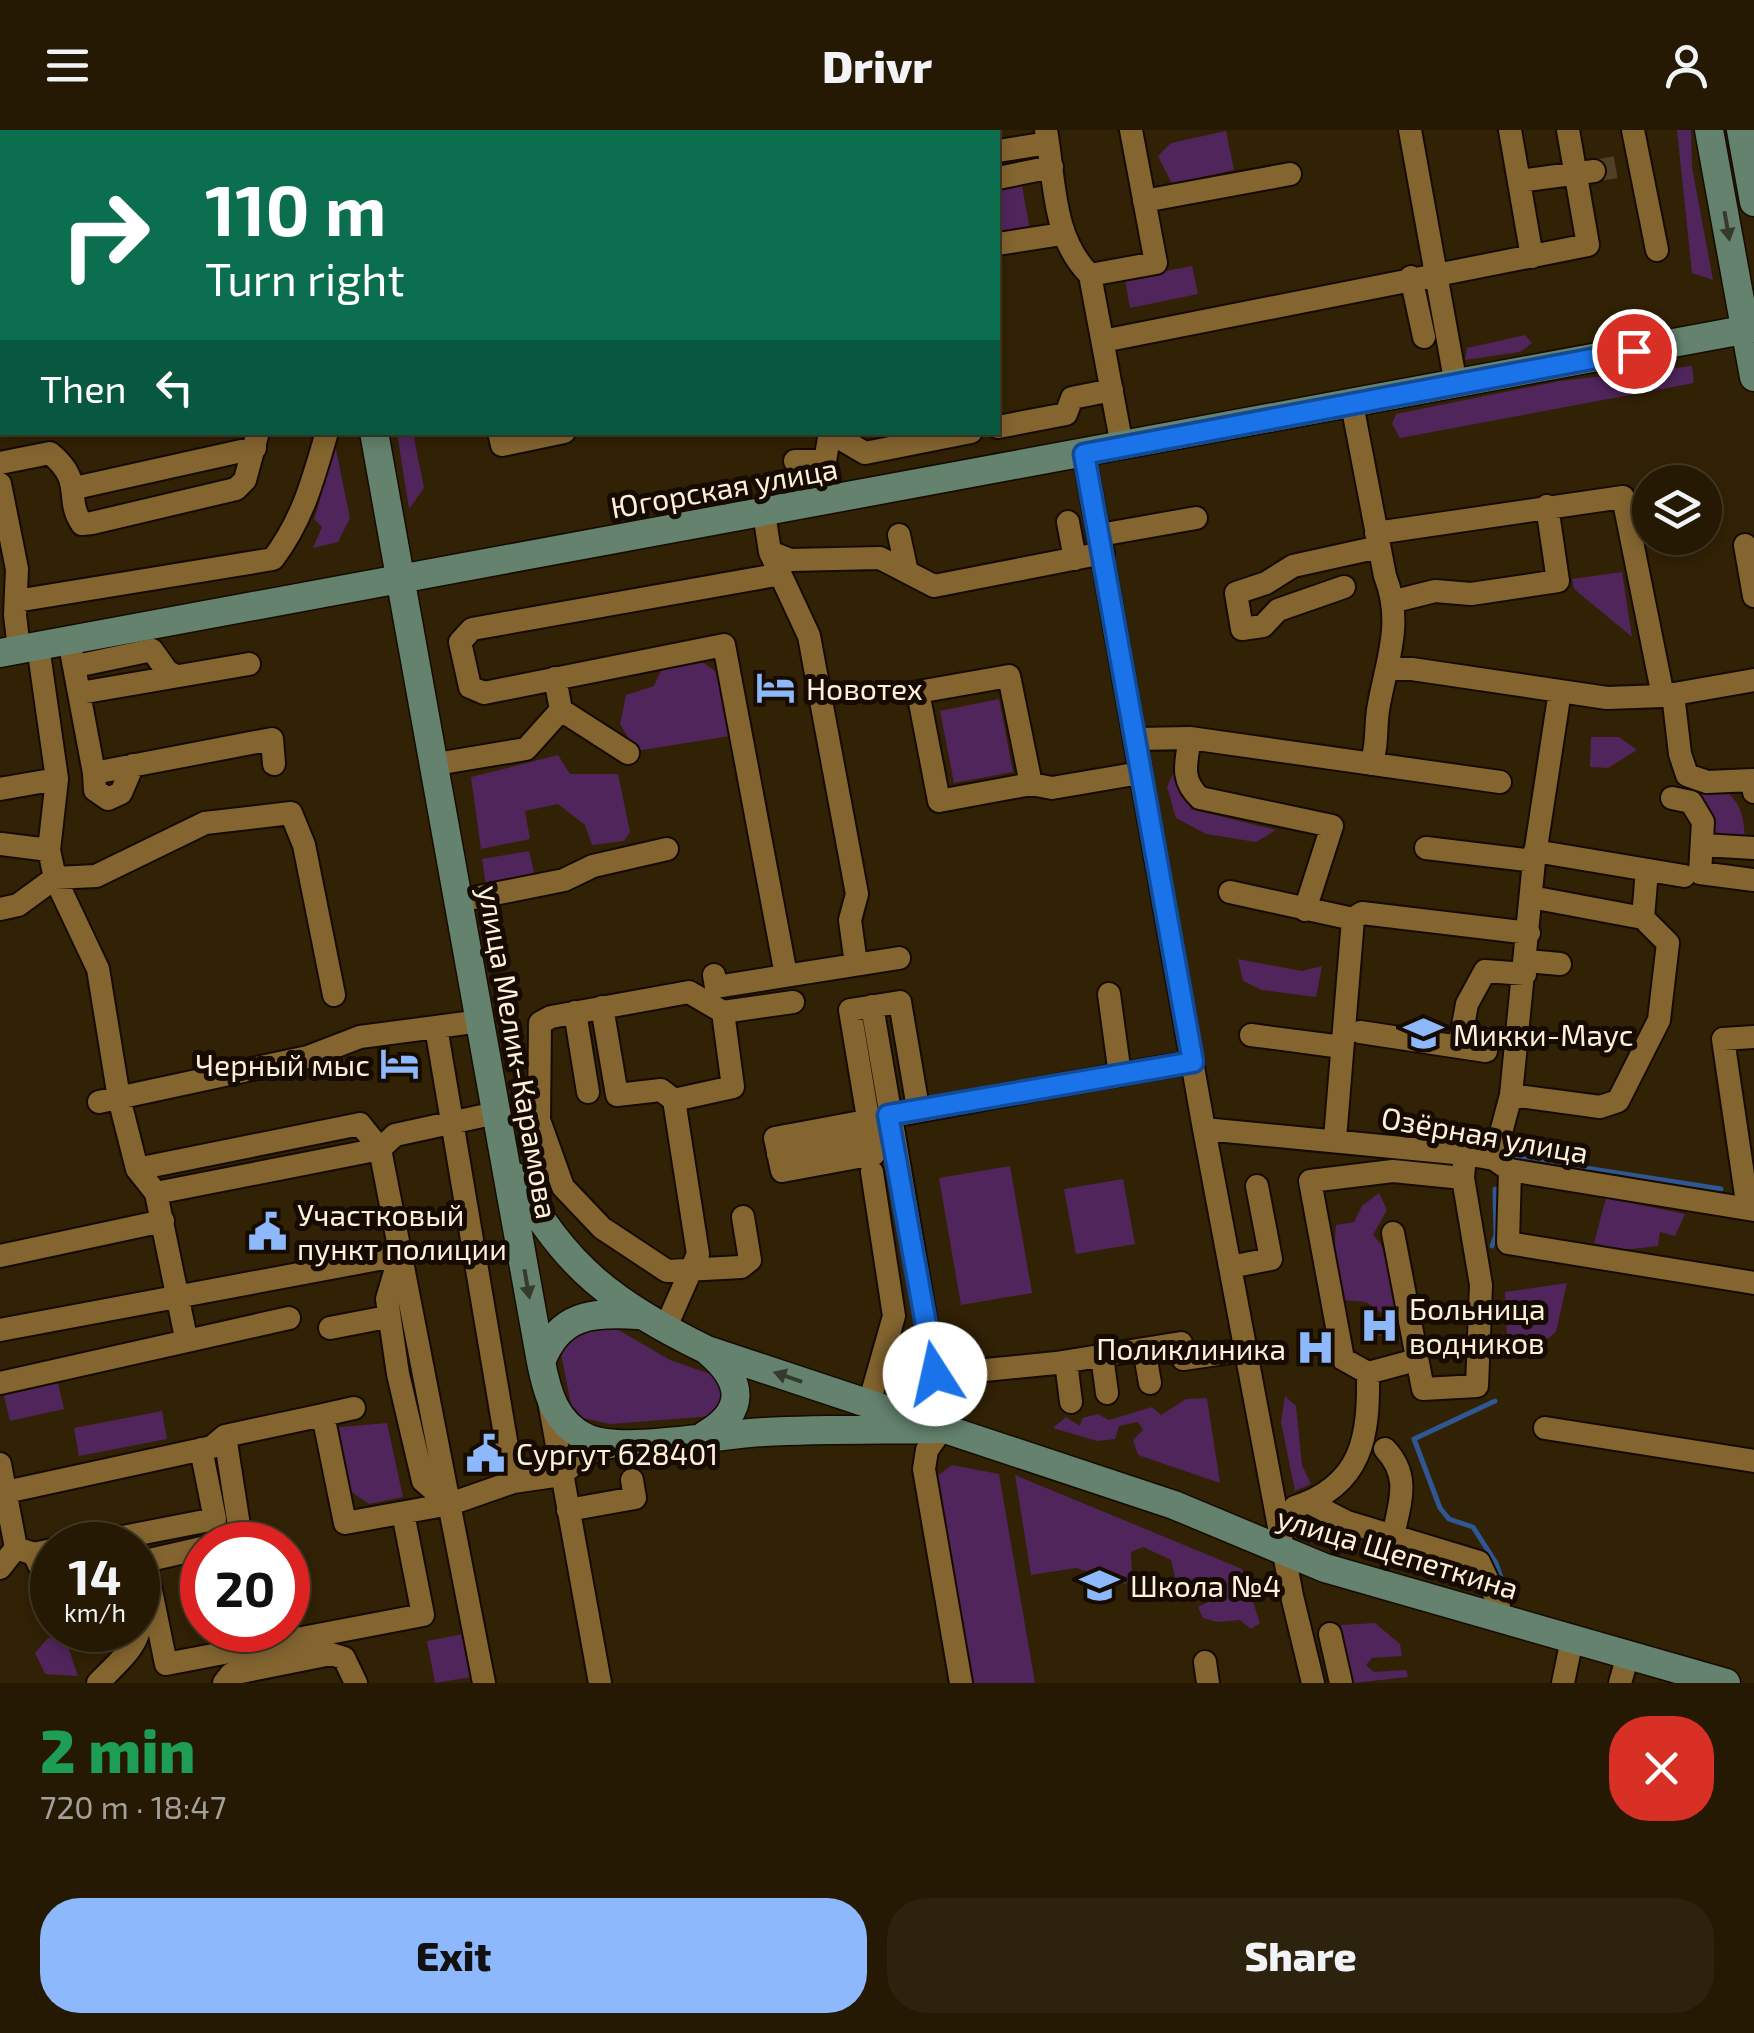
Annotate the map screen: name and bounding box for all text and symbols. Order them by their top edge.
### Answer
icon: menu [40,38,95,93]
text: Drivr [822,38,932,92]
icon: person [1659,38,1714,93]
text: 110 m [205,166,386,250]
icon: right [40,170,170,300]
one-way arrow [1719,211,1735,242]
text: Turn right [205,251,405,305]
pin [1592,309,1677,394]
icon: arrive [1607,324,1662,379]
icon: left [147,360,202,415]
text: Then [40,365,127,411]
street label: Югорская улица [608,449,841,526]
map controls [1632,465,1722,555]
button: layers [1632,465,1722,555]
hotel icon: Новотех [755,667,797,709]
place label: Новотех [806,670,923,706]
street label: улица Мелик-Карамова [471,882,566,1222]
school or university icon: Микки-Маус [1402,1013,1444,1055]
place label: Микки-Маус [1453,1016,1634,1053]
hotel icon: Черный мыс [379,1043,421,1085]
place label: Черный мыс [195,1046,370,1082]
street label: Озёрная улица [1379,1098,1591,1171]
place label: Участковый пункт полиции [297,1196,507,1267]
public building icon: Участковый пункт полиции [246,1210,288,1252]
one-way arrow [520,1269,535,1300]
place label: Больница водников [1409,1290,1546,1360]
hospital icon: Больница водников [1358,1304,1400,1346]
position arrow [883,1322,987,1426]
hospital icon: Поликлиника [1295,1327,1337,1369]
place label: Поликлиника [1096,1330,1286,1366]
one-way arrow [772,1369,802,1384]
public building icon: Сургут 628401 [465,1432,507,1474]
place label: Сургут 628401 [516,1435,718,1472]
street label: улица Щепеткина [1273,1498,1523,1607]
speed limit sign: 20 [180,1522,310,1652]
text: 14 [68,1545,122,1605]
school or university icon: Школа №4 [1079,1564,1121,1606]
place label: Школа №4 [1130,1567,1281,1603]
text: km/h [64,1597,126,1627]
text: 2 min [40,1713,195,1785]
button: close [1609,1716,1714,1821]
text: 720 m · 18:47 [40,1787,226,1825]
button: Exit [40,1898,867,2013]
button: Share [887,1898,1714,2013]

